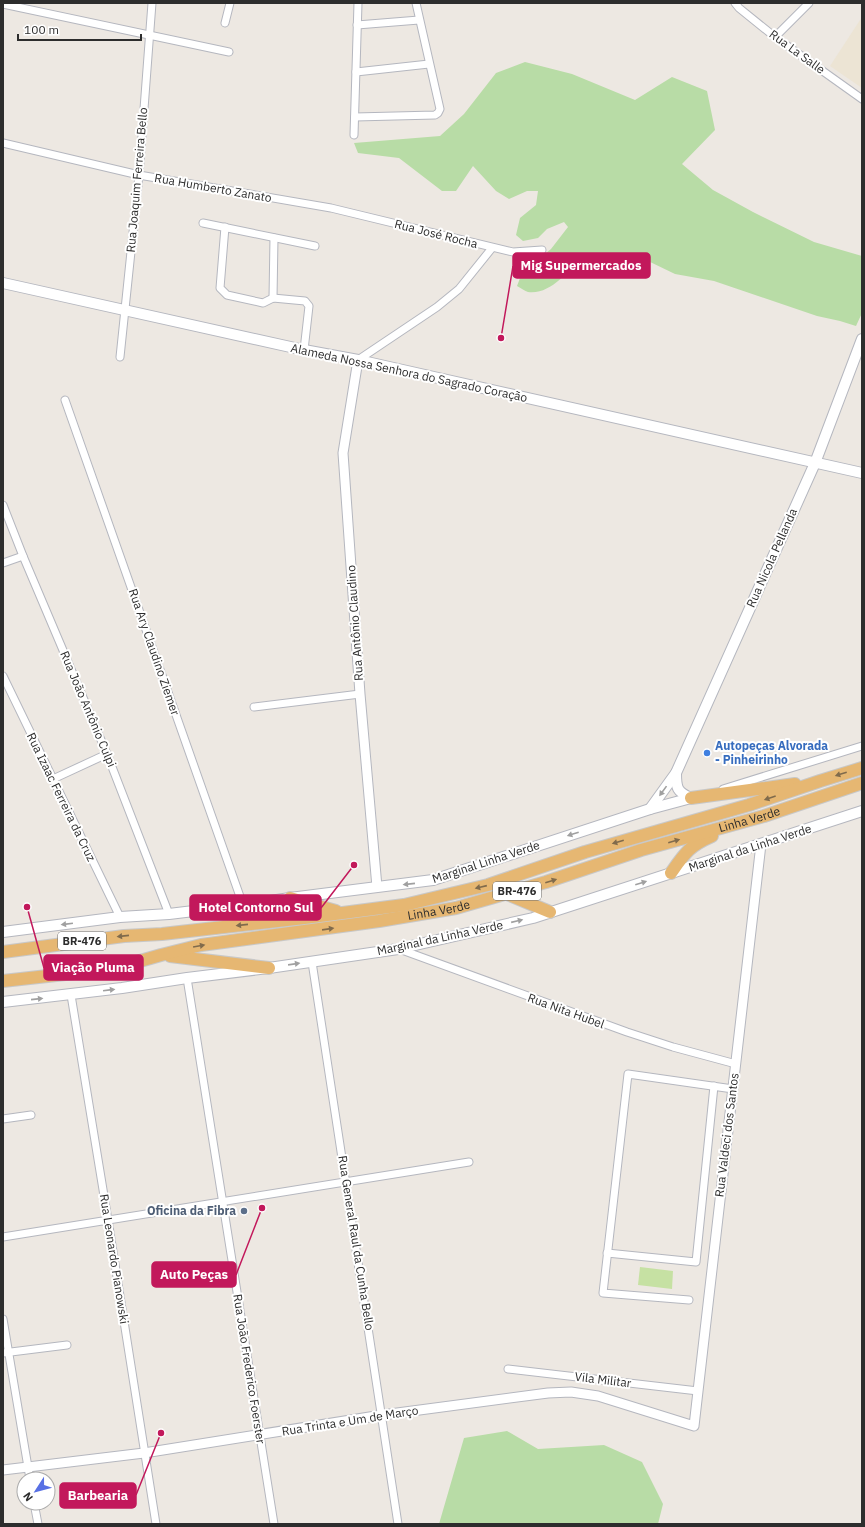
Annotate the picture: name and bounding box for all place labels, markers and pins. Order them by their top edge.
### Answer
callout: Mig Supermercados [513,253,650,278]
place label: Autopeças Alvorada - Pinheirinho [715,738,828,767]
marker: Autopeças Alvorada - Pinheirinho [702,748,712,758]
callout: Hotel Contorno Sul [190,895,321,920]
callout: Viação Pluma [44,955,143,980]
place label: Oficina da Fibra [147,1203,236,1218]
marker: Oficina da Fibra [239,1206,249,1216]
callout: Auto Peças [152,1262,236,1287]
callout: Barbearia [60,1483,136,1508]

